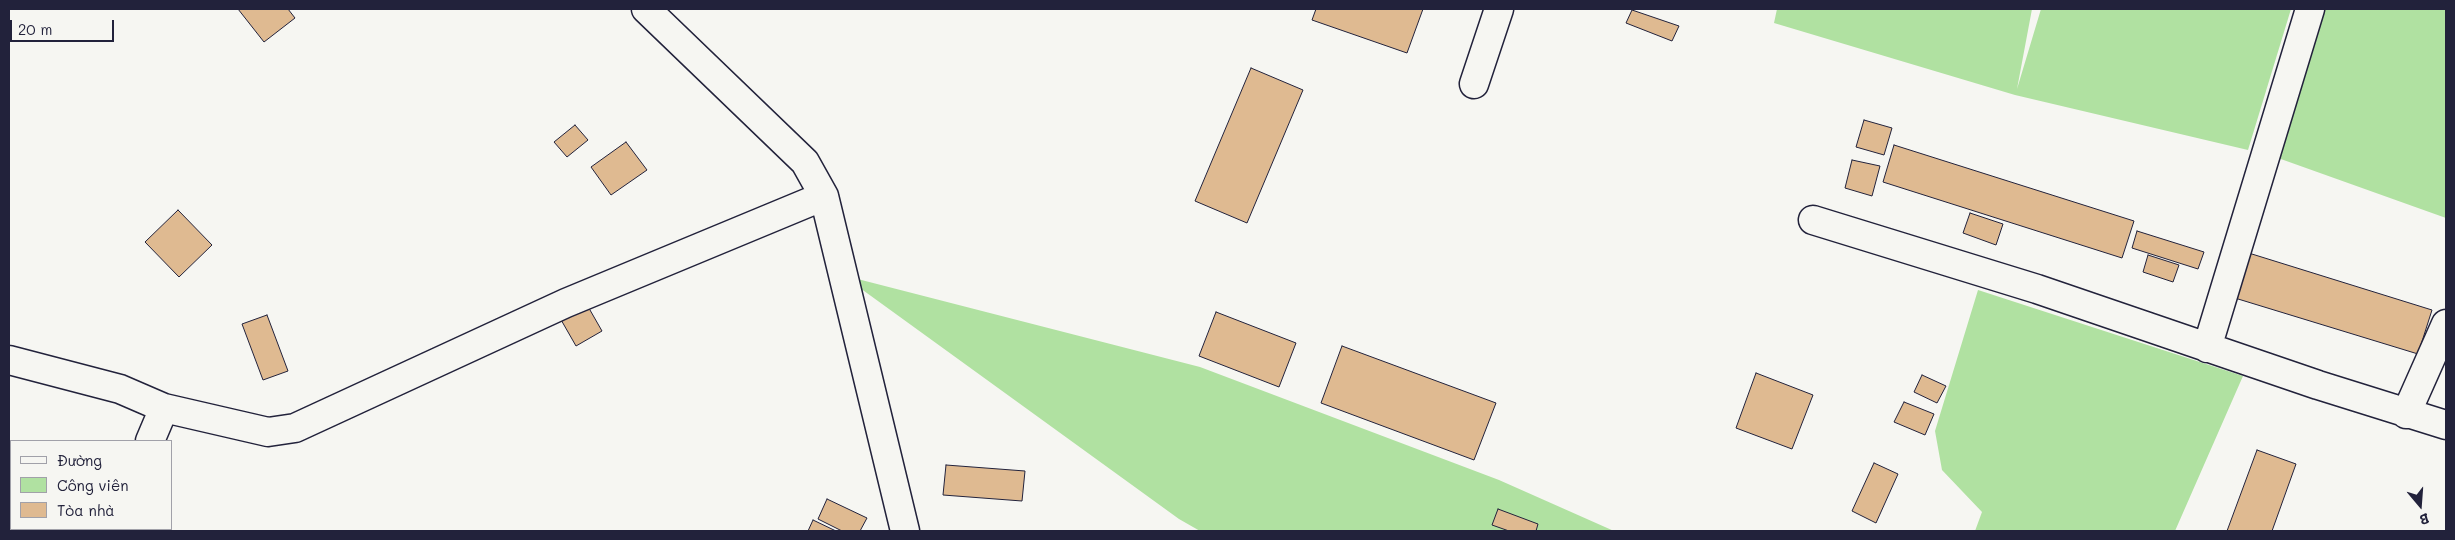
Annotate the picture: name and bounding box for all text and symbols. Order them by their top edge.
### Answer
scale bar [12,10,116,42]
text: 20 m [18,19,52,39]
legend [10,440,172,530]
text: Đường [57,450,102,470]
text: Công viên [57,475,129,495]
north arrow [2395,480,2445,530]
text: Tòa nhà [57,500,115,520]
text: B [2417,509,2432,530]

